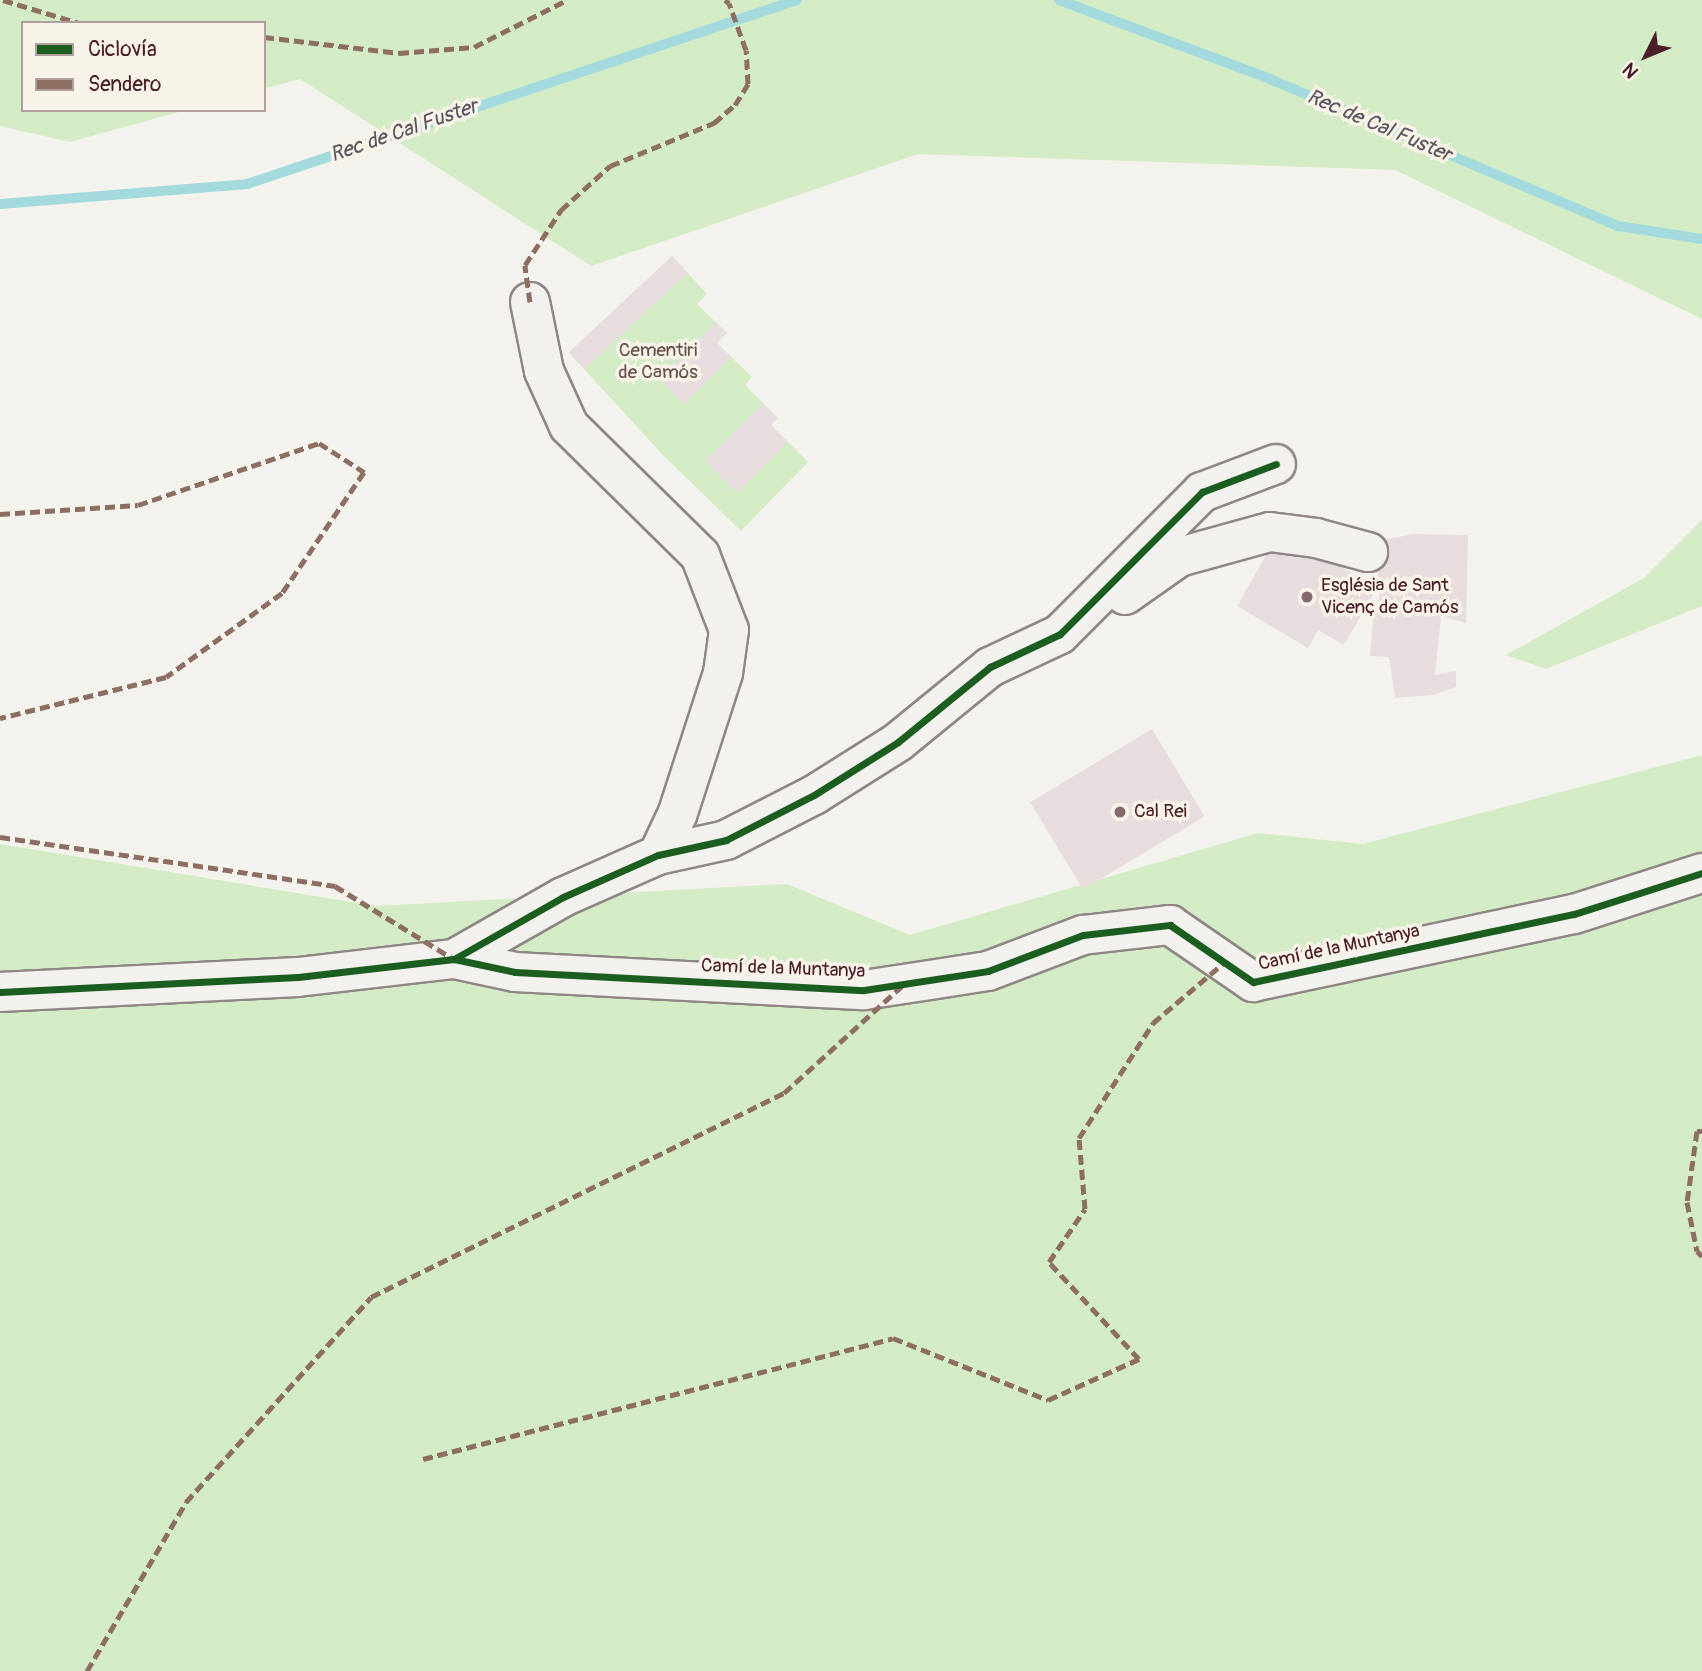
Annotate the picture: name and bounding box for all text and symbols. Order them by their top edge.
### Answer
legend [21,21,266,112]
north arrow [1611,21,1681,91]
text: Ciclovía [88,36,157,63]
text: N [1617,57,1644,83]
text: Sendero [88,71,161,98]
water label: Rec de Cal Fuster [1303,84,1455,168]
water label: Rec de Cal Fuster [327,94,481,168]
park label: Cementiri de Camós [618,340,698,384]
place label: Església de Sant Vicenç de Camós [1321,575,1458,619]
marker: Església de Sant Vicenç de Camós [1299,589,1315,605]
place label: Cal Rei [1134,801,1187,823]
marker: Cal Rei [1112,804,1128,820]
street label: Camí de la Muntanya [1256,920,1422,976]
street label: Camí de la Muntanya [700,955,866,983]

